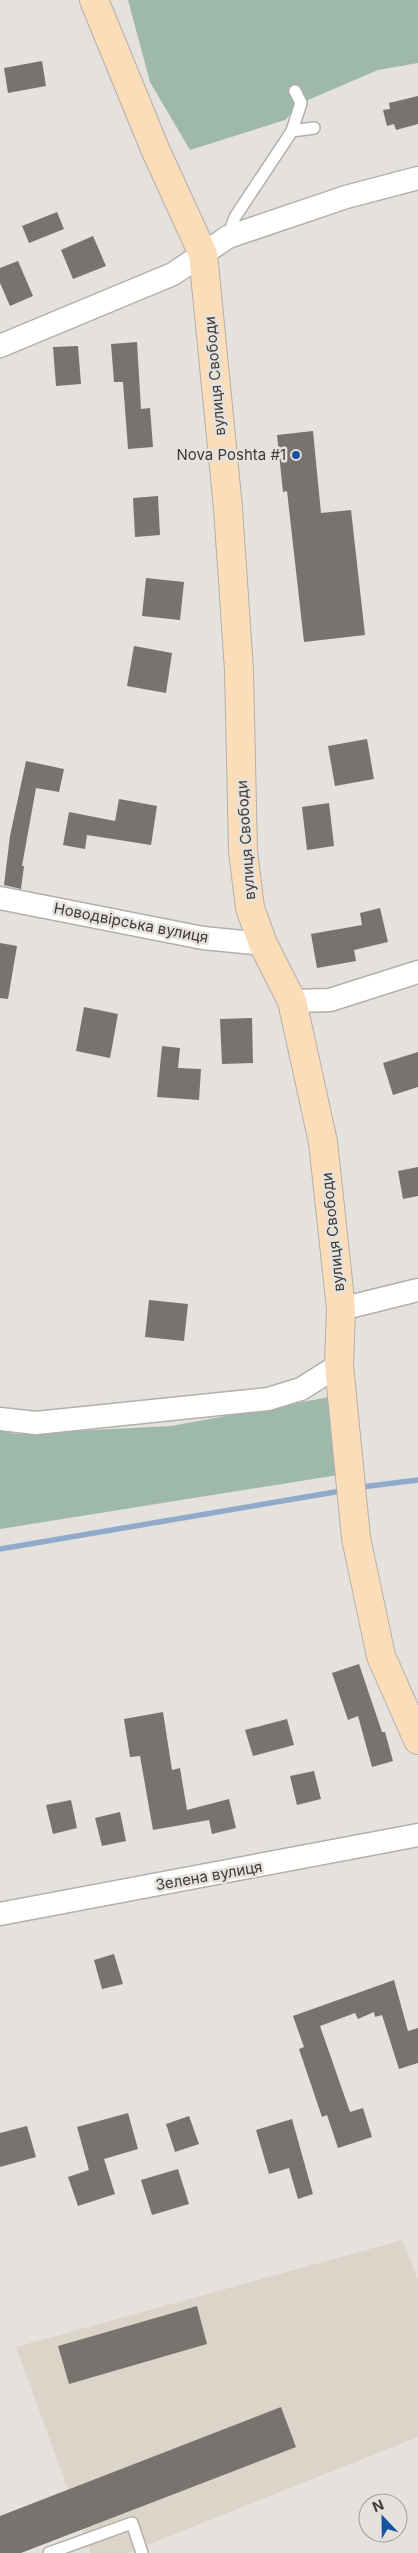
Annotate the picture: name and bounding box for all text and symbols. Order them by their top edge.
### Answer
street label: вулиця Свободи [200,316,229,437]
place label: Nova Poshta #1 [176,445,286,464]
marker: Nova Poshta #1 [290,449,302,461]
street label: вулиця Свободи [232,780,259,900]
street label: Новодвірська вулиця [52,898,210,947]
street label: вулиця Свободи [317,1171,348,1293]
street label: Зелена вулиця [154,1857,264,1894]
north arrow [358,2493,408,2543]
text: N [370,2496,386,2515]

